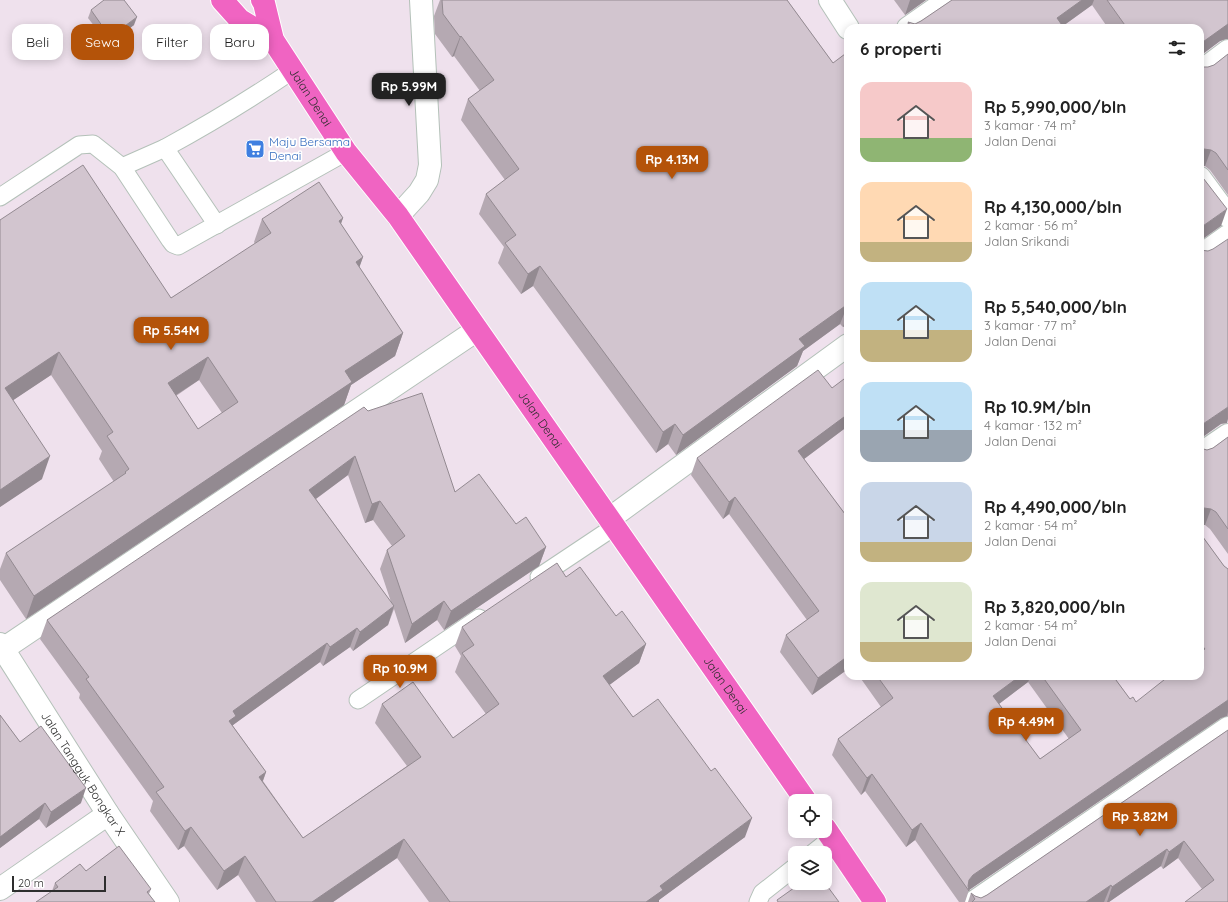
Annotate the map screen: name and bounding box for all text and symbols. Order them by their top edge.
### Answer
chip: Beli [12,24,63,60]
chip: Sewa [71,24,134,60]
chip: Filter [142,24,202,60]
chip: Baru [210,24,269,60]
icon: filters [1166,37,1188,59]
text: 6 properti [860,38,942,59]
street label: Jalan Denai [286,65,335,129]
pin: Rp 5.99M [368,73,450,107]
text: Rp 5.99M [381,78,437,94]
text: Rp 5,990,000/bln [984,96,1126,117]
icon: home [892,98,940,146]
text: 3 kamar · 74 m² [984,117,1076,133]
text: Jalan Denai [984,133,1056,149]
place label: Maju Bersama Denai [269,134,350,163]
supermarket icon: Maju Bersama Denai [244,138,266,160]
pin: Rp 4.13M [631,146,713,180]
text: Rp 4.13M [645,151,699,167]
text: Rp 4,130,000/bln [984,196,1122,217]
icon: home [892,198,940,246]
text: 2 kamar · 56 m² [984,217,1078,233]
text: Jalan Srikandi [984,233,1069,249]
text: Rp 5,540,000/bln [984,296,1127,317]
icon: home [892,298,940,346]
pin: Rp 5.54M [130,317,212,351]
text: 3 kamar · 77 m² [984,317,1076,333]
text: Rp 5.54M [143,322,199,338]
text: Jalan Denai [984,333,1056,349]
street label: Jalan Denai [515,388,566,451]
text: Rp 10.9M/bln [984,396,1091,417]
icon: home [892,398,940,446]
text: 4 kamar · 132 m² [984,417,1082,433]
text: Jalan Denai [984,433,1056,449]
text: Rp 4,490,000/bln [984,496,1127,517]
icon: home [892,498,940,546]
text: 2 kamar · 54 m² [984,517,1077,533]
text: Jalan Denai [984,533,1056,549]
text: Rp 3,820,000/bln [984,596,1125,617]
icon: home [892,598,940,646]
text: 2 kamar · 54 m² [984,617,1077,633]
text: Jalan Denai [984,633,1056,649]
street label: Jalan Denai [700,653,751,717]
pin: Rp 10.9M [359,655,441,689]
text: Rp 10.9M [372,660,428,676]
pin: Rp 4.49M [985,708,1067,742]
street label: Jalan Tangguk Bongkar X [38,709,129,838]
text: Rp 4.49M [998,713,1054,729]
map controls [788,794,832,890]
button: locate [788,794,832,838]
pin: Rp 3.82M [1099,803,1181,837]
text: Rp 3.82M [1112,808,1168,824]
button: layers [788,846,832,890]
scale bar [12,874,106,893]
text: 20 m [18,876,44,890]

